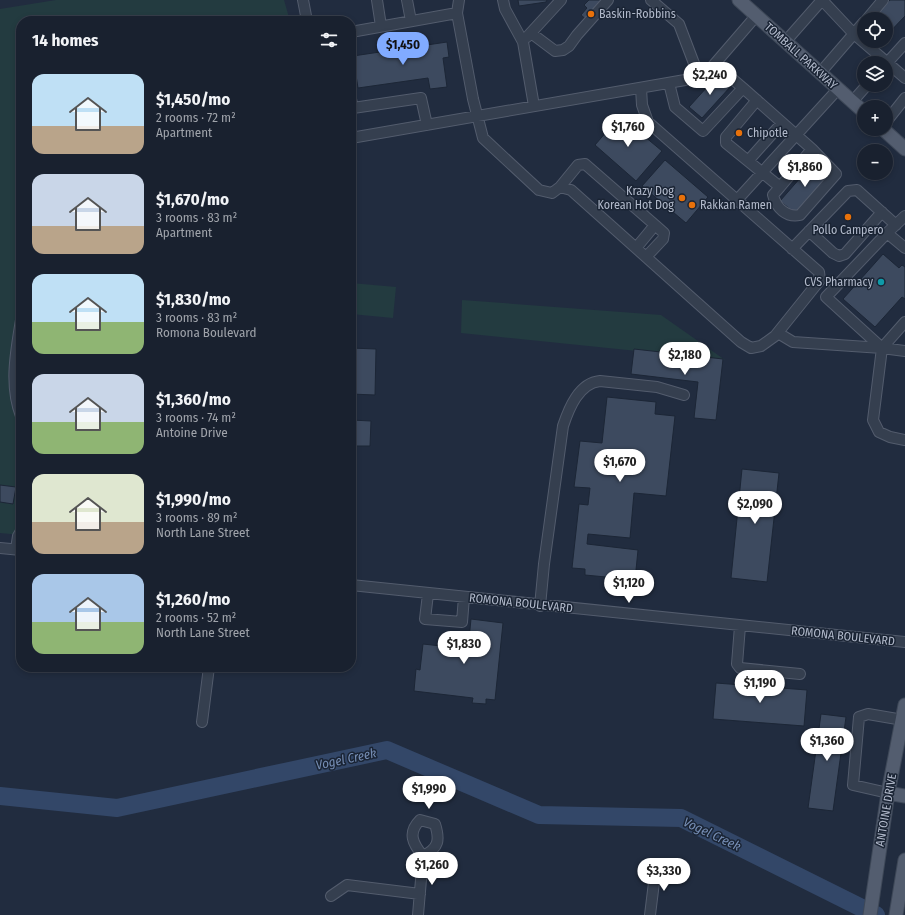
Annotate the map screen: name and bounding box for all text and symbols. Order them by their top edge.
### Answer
place label: Baskin-Robbins [599,7,676,21]
marker: Baskin-Robbins [586,9,596,19]
map controls [857,12,893,180]
button: locate [857,12,893,48]
street label: TOMBALL PARKWAY [762,20,840,92]
icon: filters [318,29,340,51]
text: 14 homes [32,30,99,51]
pin: $1,450 [370,32,436,66]
text: $1,450 [386,37,420,52]
button: layers [857,56,893,92]
pin: $2,240 [677,62,743,96]
text: $2,240 [693,67,727,82]
text: $1,450/mo [156,89,230,110]
icon: home [64,90,112,138]
button: + [857,100,893,136]
text: 2 rooms · 72 m² [156,110,236,125]
pin: $1,760 [595,114,661,148]
text: $1,760 [611,119,645,134]
text: Apartment [156,125,212,140]
place label: Chipotle [747,126,788,140]
marker: Chipotle [734,128,744,138]
button: − [857,144,893,180]
pin: $1,860 [772,154,838,188]
text: $1,860 [787,159,823,174]
place label: Krazy Dog Korean Hot Dog [598,184,674,212]
text: $1,670/mo [156,189,229,210]
icon: home [64,190,112,238]
marker: Krazy Dog Korean Hot Dog [677,193,687,203]
place label: Rakkan Ramen [700,198,772,212]
marker: Rakkan Ramen [687,200,697,210]
text: 3 rooms · 83 m² [156,210,237,225]
marker: Pollo Campero [843,212,853,222]
place label: Pollo Campero [812,223,884,237]
text: Apartment [156,225,212,240]
place label: CVS Pharmacy [804,275,874,289]
marker: CVS Pharmacy [876,277,886,287]
text: $1,830/mo [156,289,231,310]
icon: home [64,290,112,338]
text: 3 rooms · 83 m² [156,310,237,325]
text: Romona Boulevard [156,325,256,340]
pin: $2,180 [652,342,718,376]
text: $2,180 [668,347,702,362]
text: $1,360/mo [156,389,231,410]
icon: home [64,390,112,438]
text: 3 rooms · 74 m² [156,410,236,425]
text: Antoine Drive [156,425,228,440]
pin: $1,670 [587,449,653,483]
text: $1,670 [603,454,637,469]
text: $1,990/mo [156,489,231,510]
icon: home [64,490,112,538]
pin: $2,090 [722,491,788,525]
text: $2,090 [737,496,773,511]
text: 3 rooms · 89 m² [156,510,238,525]
text: North Lane Street [156,525,250,540]
pin: $1,120 [596,570,662,604]
text: $1,120 [613,575,645,590]
text: $1,260/mo [156,589,230,610]
icon: home [64,590,112,638]
street label: ROMONA BOULEVARD [468,591,574,615]
text: 2 rooms · 52 m² [156,610,236,625]
street label: ROMONA BOULEVARD [790,624,896,648]
text: North Lane Street [156,625,250,640]
pin: $1,830 [431,631,497,665]
text: $1,830 [447,636,481,651]
pin: $1,190 [727,670,793,704]
text: $1,190 [744,675,776,690]
pin: $1,360 [794,728,860,762]
text: $1,360 [810,733,844,748]
water label: Vogel Creek [314,745,378,773]
street label: ANTOINE DRIVE [873,772,899,847]
pin: $1,990 [396,776,462,810]
text: $1,990 [412,781,446,796]
water label: Vogel Creek [681,814,744,854]
pin: $1,260 [399,852,465,886]
text: $1,260 [415,857,449,872]
pin: $3,330 [631,858,697,892]
text: $3,330 [646,863,682,878]

